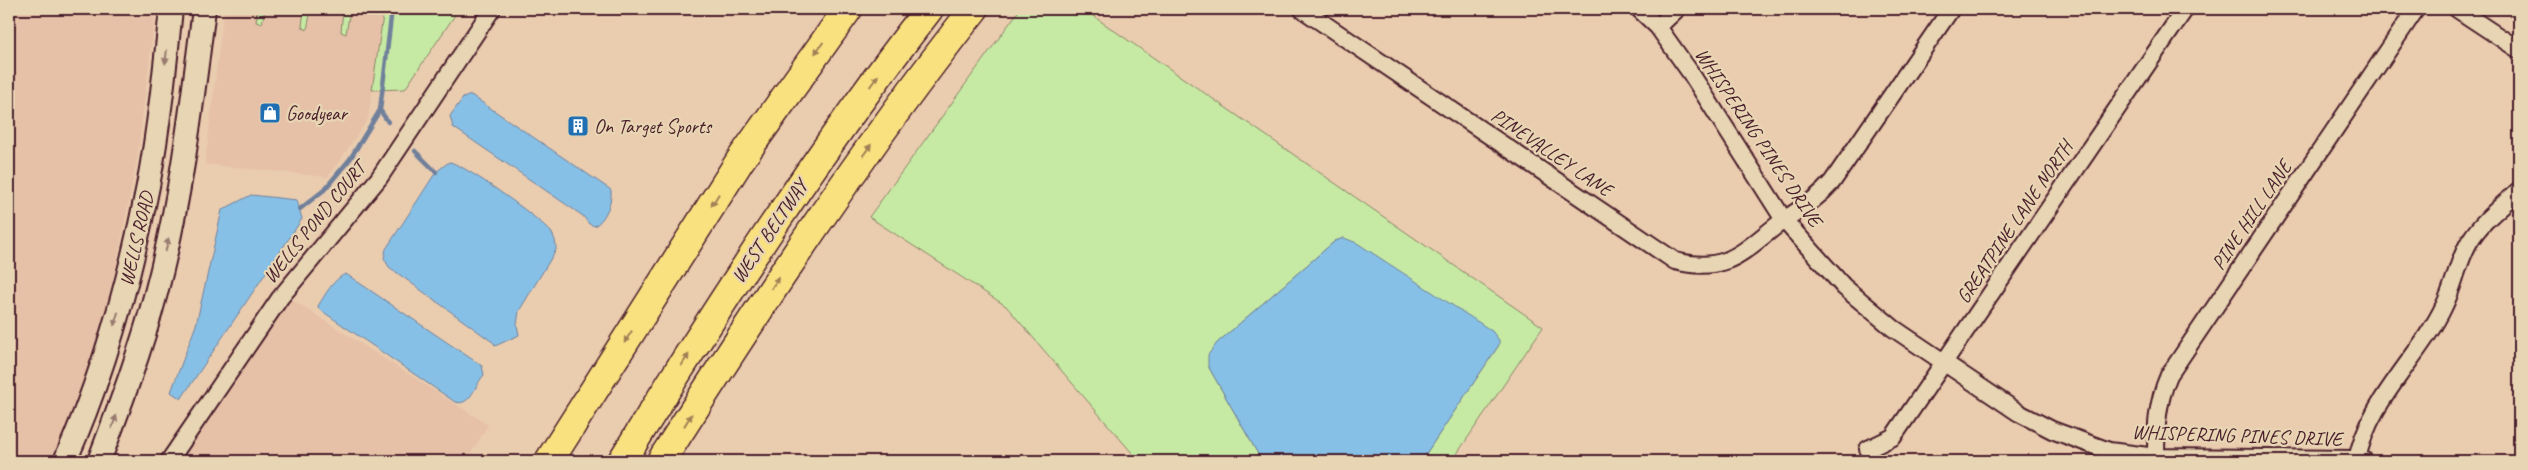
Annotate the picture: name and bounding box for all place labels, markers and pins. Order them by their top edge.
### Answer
shop icon: Goodyear [258,101,282,125]
place label: Goodyear [286,101,349,126]
building icon: On Target Sports [566,114,590,138]
place label: On Target Sports [594,114,713,139]

